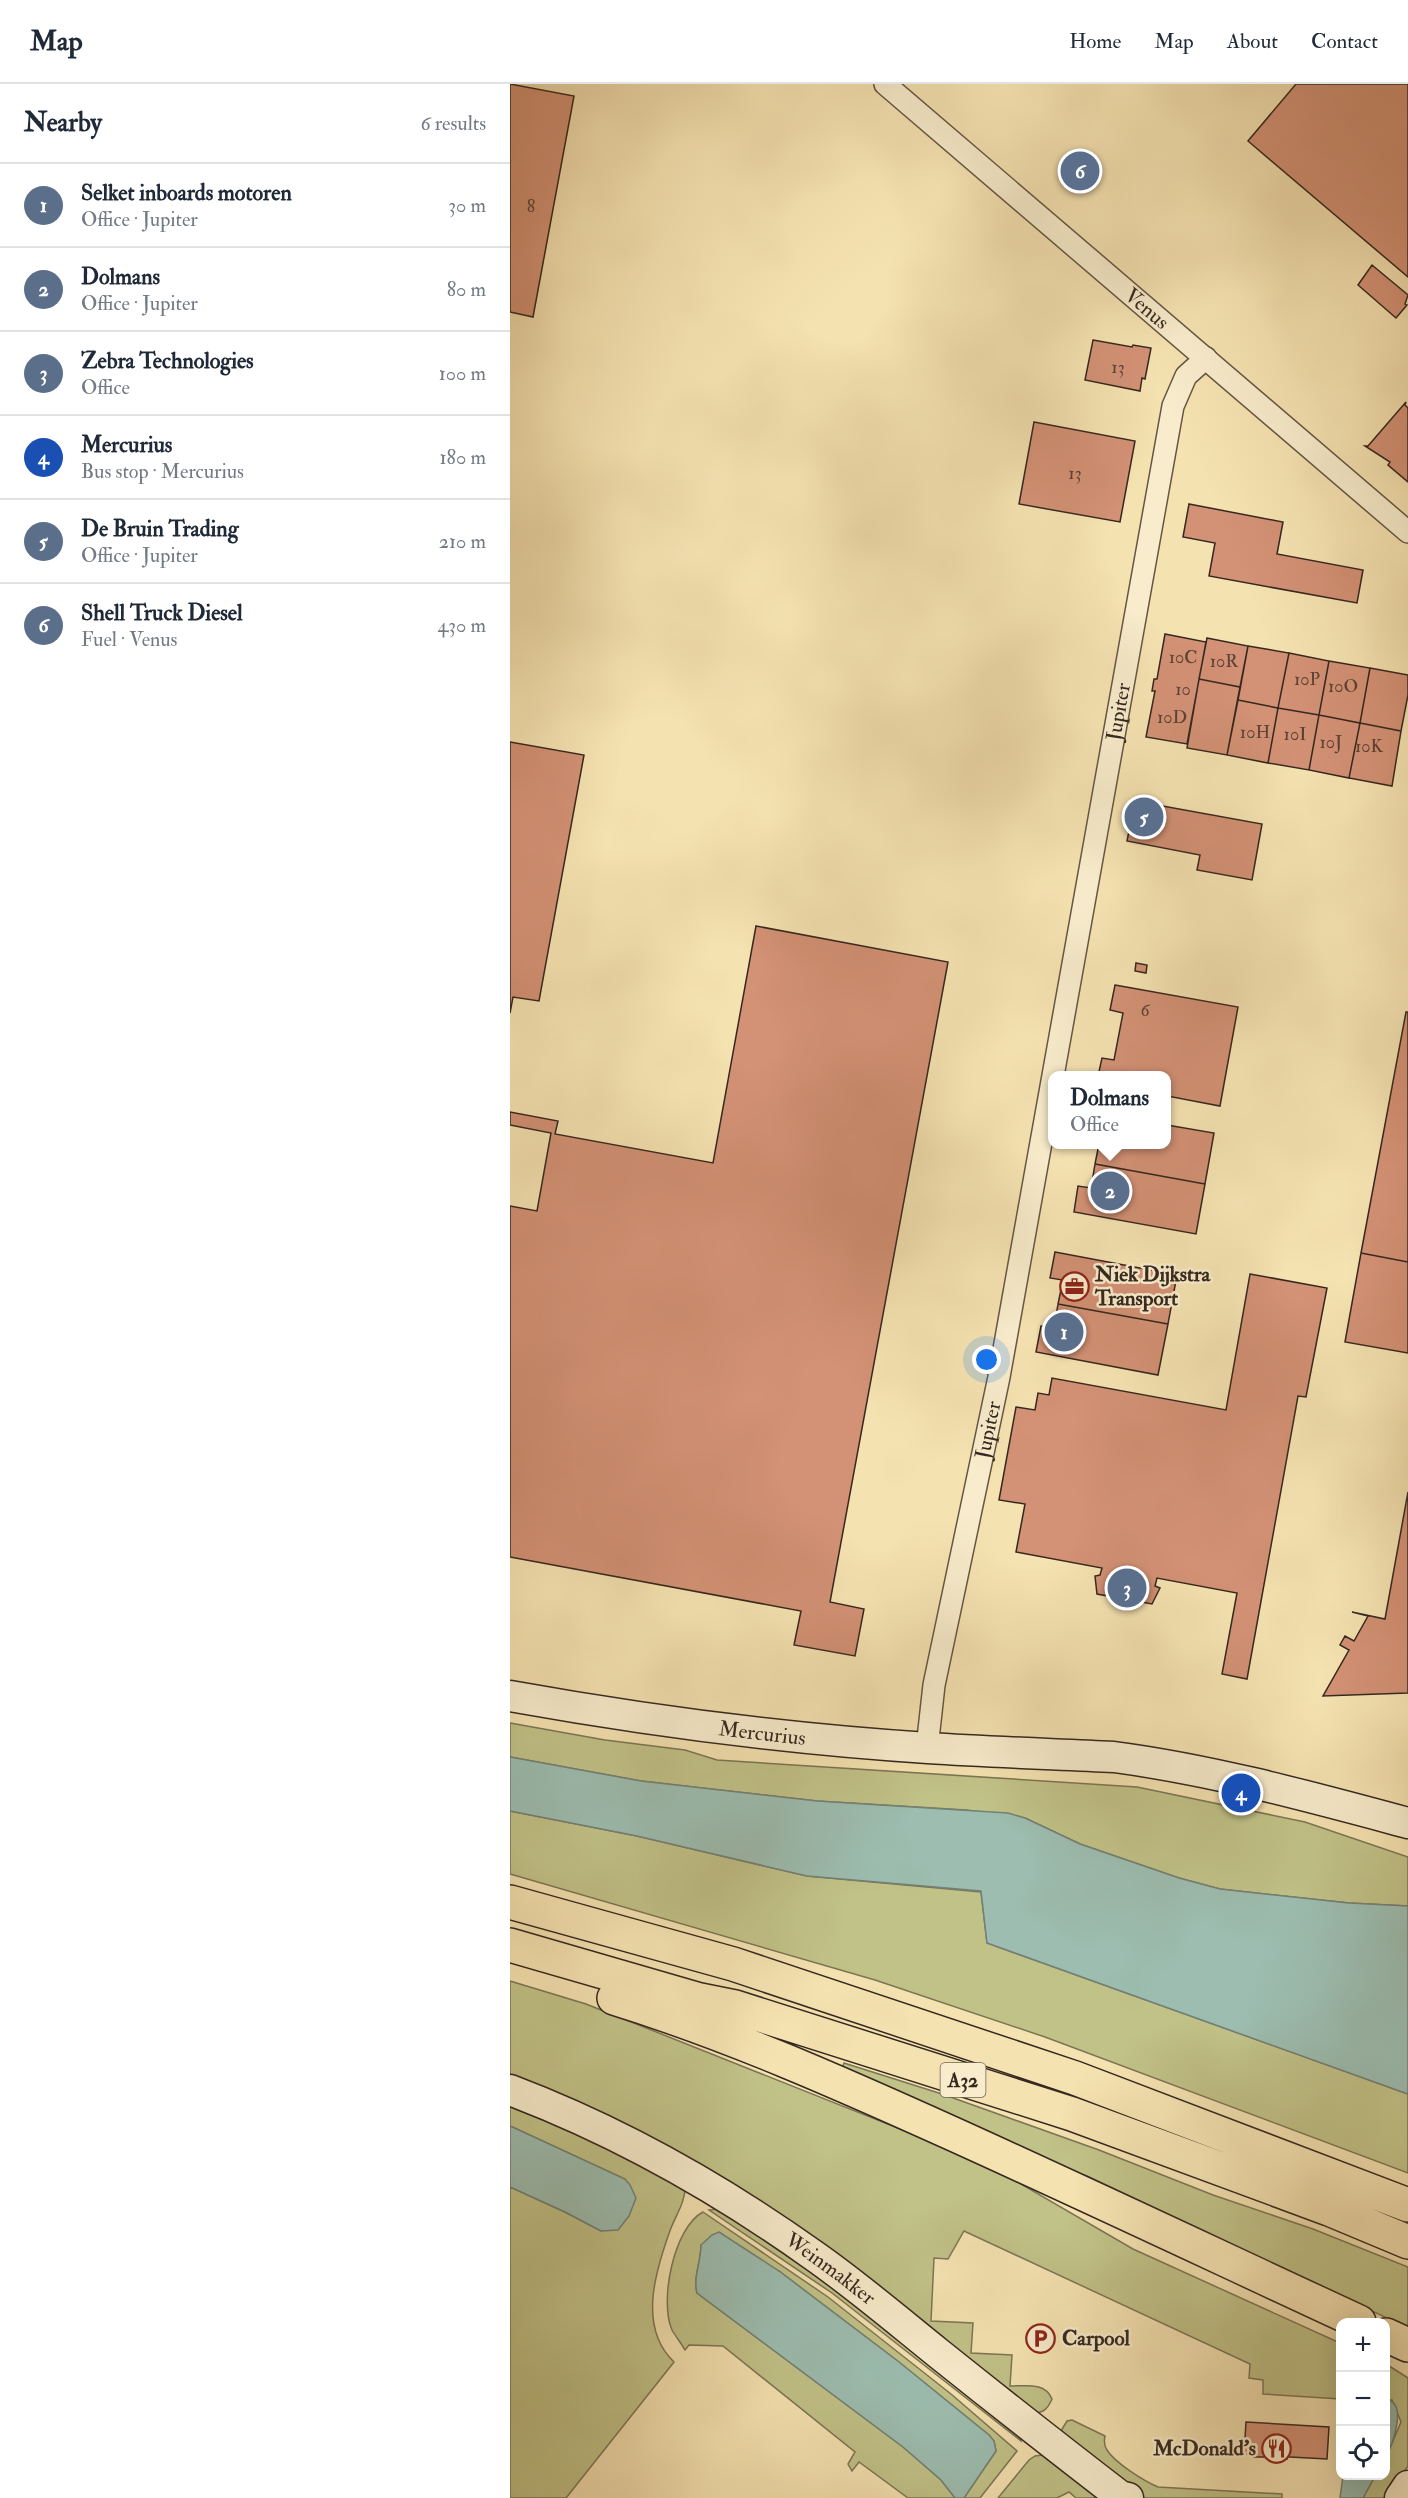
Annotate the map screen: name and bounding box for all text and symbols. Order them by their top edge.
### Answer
text: Map [30,24,83,59]
text: Home [1069,28,1121,55]
text: Map [1154,28,1194,55]
text: About [1227,28,1278,55]
text: Contact [1311,28,1378,55]
text: Nearby [24,107,102,139]
text: 6 results [420,111,486,136]
pin: 6 [1060,148,1100,194]
text: Selket inboards motoren [81,179,292,207]
text: 1 [40,193,47,218]
text: 30 m [448,193,486,218]
house number: 8 [527,195,535,218]
text: Office · Jupiter [81,207,198,232]
text: Dolmans [81,263,160,291]
text: 2 [38,277,49,302]
text: 80 m [447,277,486,302]
street label: Venus [1119,282,1175,335]
text: Office · Jupiter [81,291,198,316]
text: Zebra Technologies [81,347,254,375]
house number: 13 [1111,356,1125,379]
text: 3 [40,361,47,386]
text: 100 m [439,361,486,386]
text: Office [81,375,130,400]
text: Mercurius [81,431,172,459]
text: 4 [38,445,49,470]
text: 180 m [439,445,486,470]
text: Bus stop · Mercurius [81,459,244,484]
house number: 13 [1068,462,1082,485]
text: De Bruin Trading [81,515,239,543]
text: 5 [39,529,48,554]
text: 210 m [439,529,486,554]
text: Office · Jupiter [81,543,198,568]
text: Shell Truck Diesel [81,599,243,627]
text: 6 [38,613,49,638]
text: 430 m [438,613,486,638]
text: Fuel · Venus [81,627,177,652]
house number: 10C [1169,646,1197,669]
house number: 10R [1210,650,1239,673]
house number: 10P [1294,668,1321,691]
house number: 10O [1328,675,1358,698]
house number: 10 [1175,678,1191,701]
street label: Jupiter [1100,680,1137,744]
house number: 10D [1157,706,1187,729]
house number: 10H [1240,721,1270,744]
house number: 10I [1284,723,1306,746]
house number: 10J [1320,731,1342,754]
house number: 10K [1355,735,1383,758]
pin: 5 [1124,794,1164,840]
house number: 6 [1140,999,1150,1022]
popup [1048,1071,1171,1149]
text: Dolmans [1070,1084,1149,1112]
text: Office [1070,1112,1119,1137]
pin: 2 [1090,1168,1130,1214]
place label: Niek Dijkstra Transport [1094,1261,1212,1312]
office icon: Niek Dijkstra Transport [1058,1270,1090,1302]
pin: 1 [1044,1310,1084,1354]
your location [972,1345,1001,1374]
street label: Jupiter [968,1398,1007,1462]
pin: 3 [1108,1566,1146,1610]
street label: Mercurius [717,1715,807,1751]
pin: 4 [1222,1770,1260,1816]
road number: A32 [940,2063,986,2097]
street label: Weinmakker [779,2226,881,2311]
map controls [1336,2318,1390,2480]
button: + [1336,2318,1390,2372]
parking icon: Carpool [1025,2322,1057,2354]
place label: Carpool [1062,2325,1130,2352]
button: − [1336,2372,1390,2426]
button: locate [1336,2426,1390,2480]
restaurant icon: McDonald's [1261,2432,1293,2464]
place label: McDonald's [1152,2435,1256,2462]

